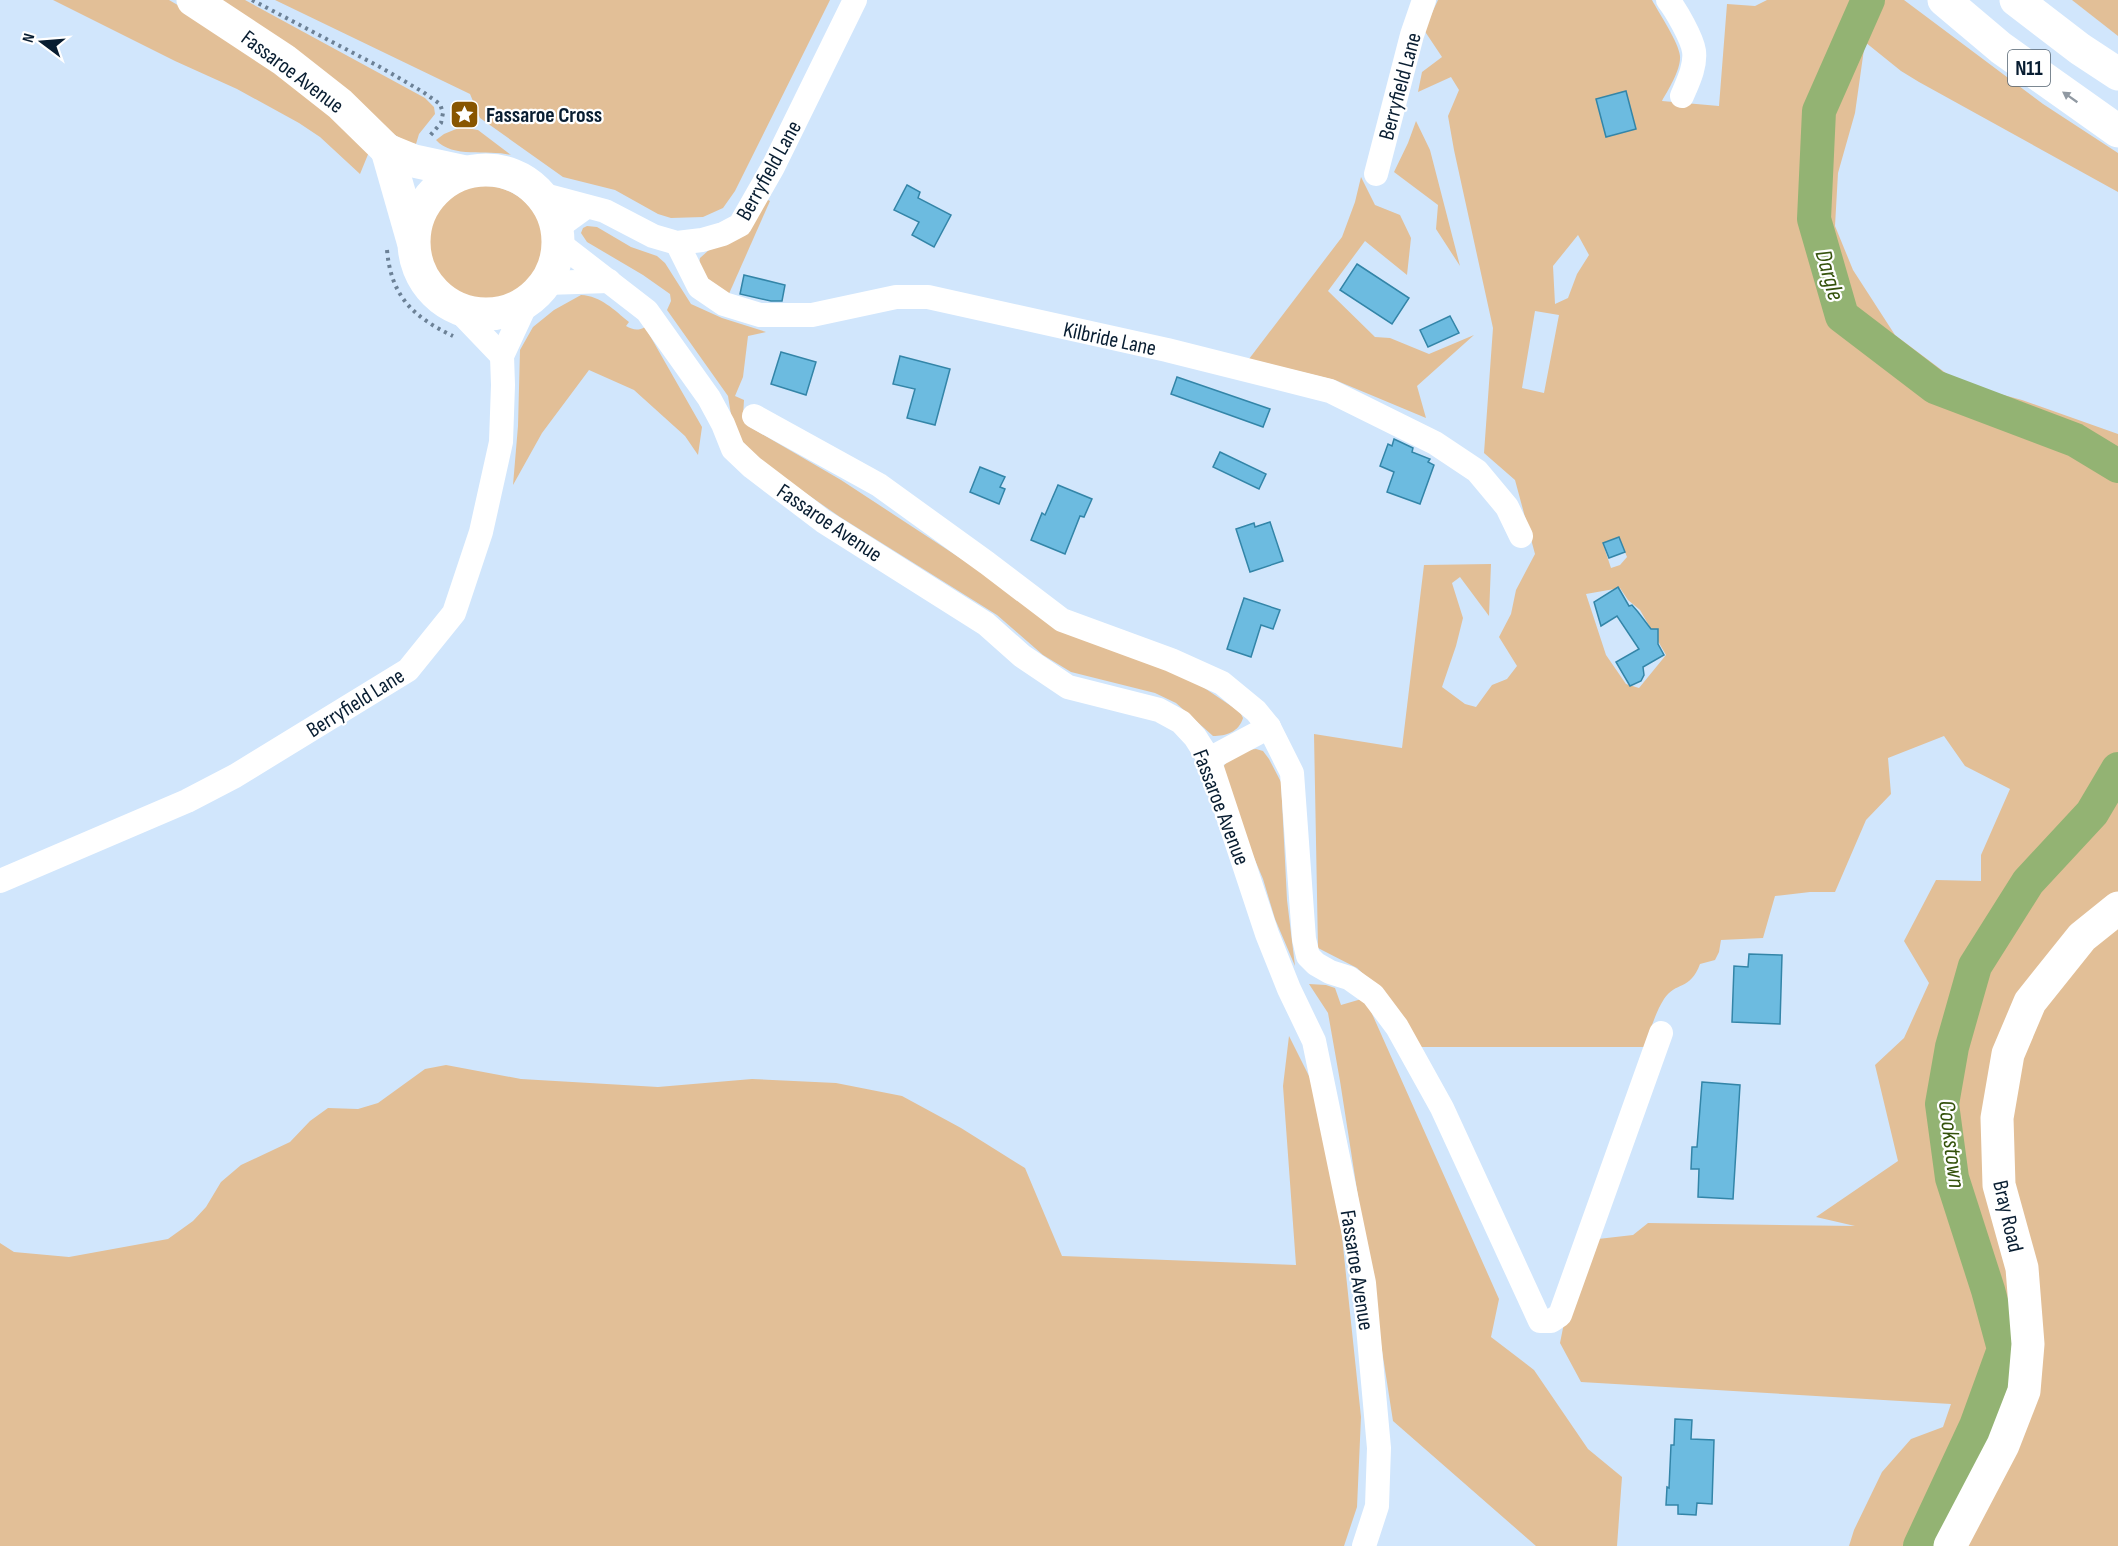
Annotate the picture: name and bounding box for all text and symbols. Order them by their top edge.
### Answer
north arrow [12,12,72,72]
street label: Fassaroe Avenue [235,25,349,120]
street label: Berryfield Lane [1373,30,1428,143]
text: N [19,32,39,45]
road number: N11 [2008,50,2050,86]
one-way arrow [2063,91,2079,103]
place icon: Fassaroe Cross [449,98,481,130]
place label: Fassaroe Cross [486,102,602,129]
street label: Berryfield Lane [731,116,808,225]
water label: Dargle [1809,247,1851,304]
street label: Kilbride Lane [1061,316,1159,362]
street label: Fassaroe Avenue [771,478,887,568]
street label: Berryfield Lane [302,663,410,744]
street label: Fassaroe Avenue [1186,746,1255,869]
water label: Cookstown [1932,1099,1971,1189]
street label: Bray Road [1986,1178,2029,1255]
street label: Fassaroe Avenue [1334,1208,1379,1332]

